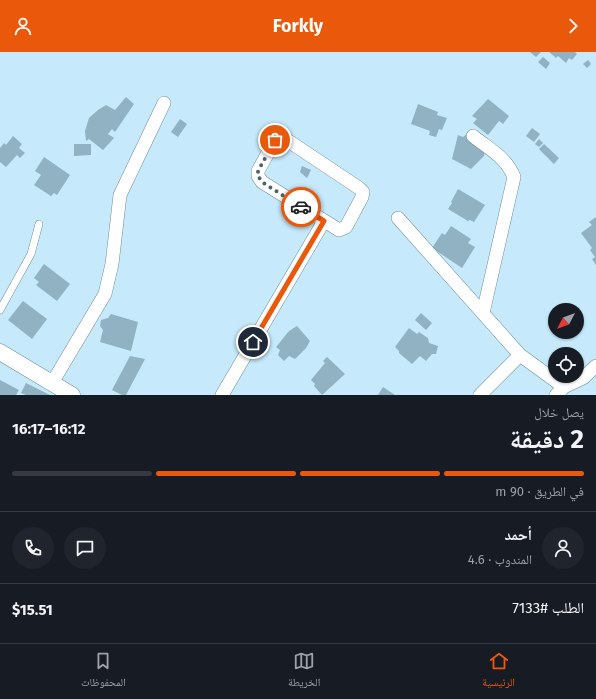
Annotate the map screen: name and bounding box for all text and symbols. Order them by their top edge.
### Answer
icon: person [12,15,34,37]
text: Forkly [273,15,323,37]
icon: forward [562,15,584,37]
pin [258,123,292,157]
icon: bag [264,129,286,151]
courier [281,187,321,227]
icon: car [290,196,312,218]
north arrow [548,303,584,339]
map controls [548,303,584,383]
pin [236,325,270,359]
icon: home [242,331,264,353]
button: locate [548,347,584,383]
text: يصل خلال [534,405,584,420]
text: 16:12–16:17 [12,420,86,438]
text: 2 دقيقة [510,424,584,455]
text: في الطريق · 90 m [495,484,584,499]
text: أحمد [505,526,532,544]
button: phone [12,527,54,569]
button: chat [64,527,106,569]
button: person [542,527,584,569]
text: المندوب · 4.6 [468,552,532,567]
text: الطلب #7133 [512,599,584,617]
text: $15.51 [12,601,53,619]
tab: المحفوظات [81,650,126,693]
tab: الخريطة [288,650,320,693]
tab: الرئيسية [482,650,515,693]

